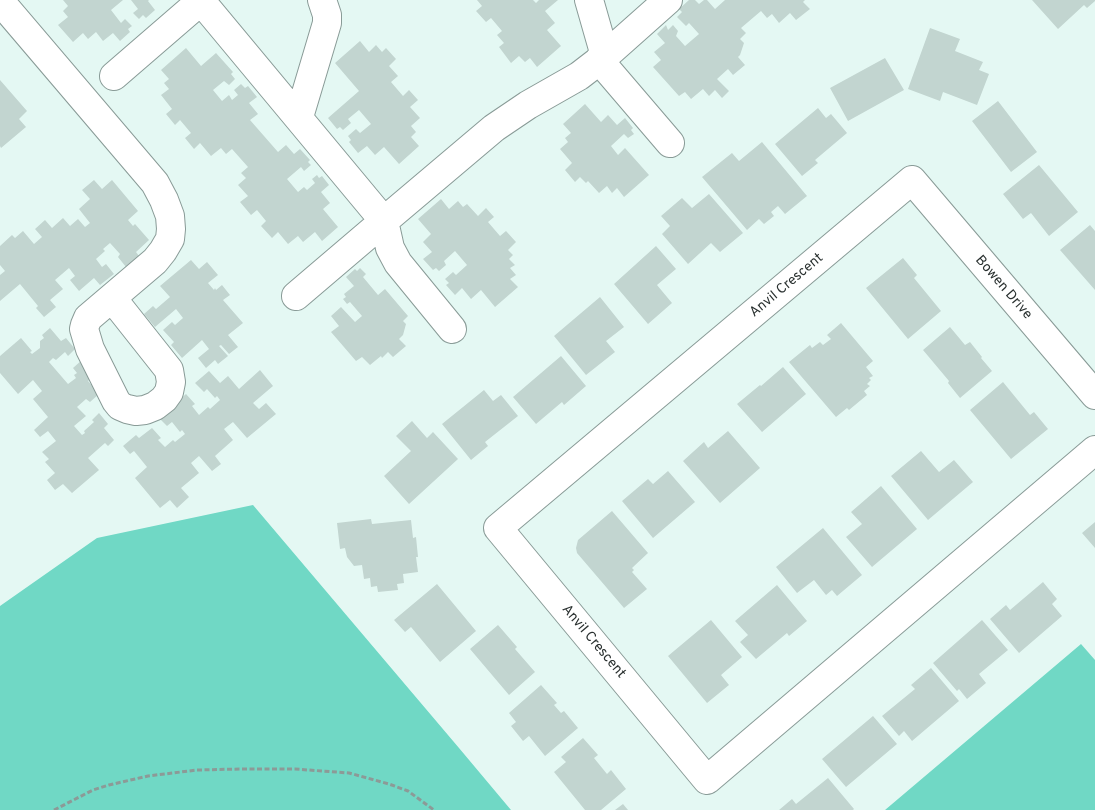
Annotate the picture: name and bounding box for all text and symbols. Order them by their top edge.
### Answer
street label: Anvil Crescent [747,250,827,322]
street label: Bowen Drive [971,253,1035,323]
street label: Anvil Crescent [557,602,629,682]

